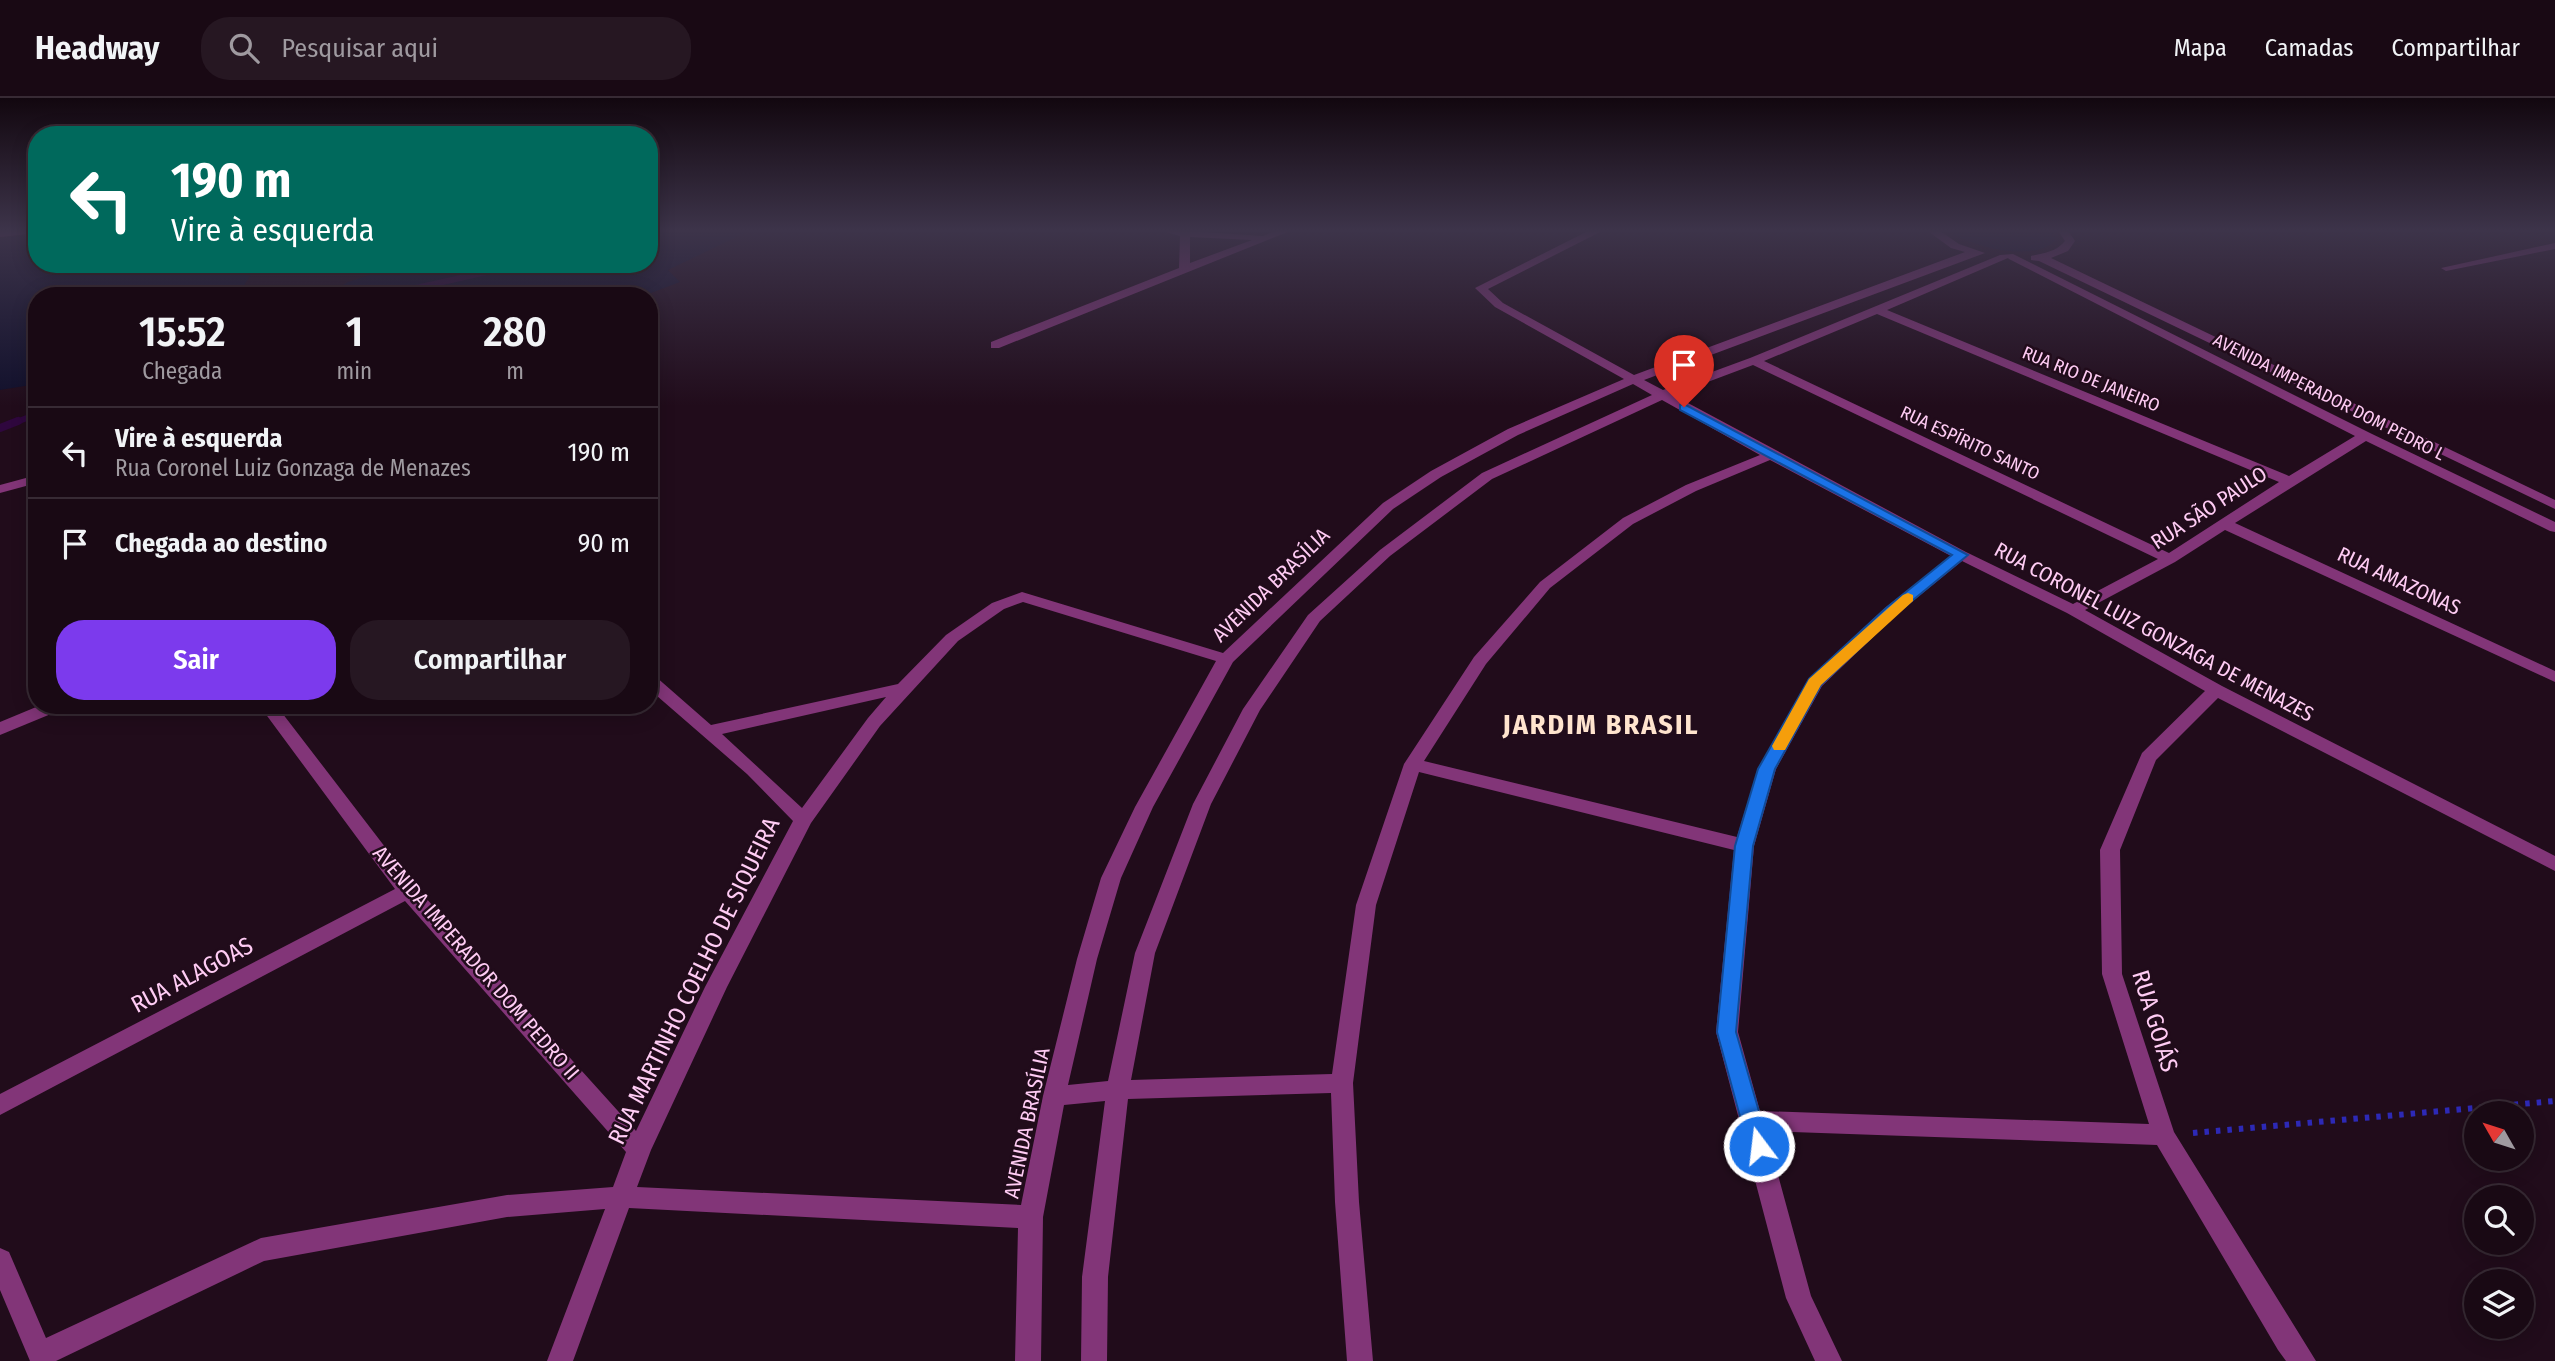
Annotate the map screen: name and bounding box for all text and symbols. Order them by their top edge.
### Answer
search box [201,17,691,80]
text: Headway [35,28,159,68]
icon: search [225,29,263,67]
text: Pesquisar aqui [281,33,438,64]
text: Mapa [2174,34,2227,62]
text: Camadas [2265,34,2354,62]
text: Compartilhar [2392,34,2520,62]
text: 190 m [171,151,291,210]
icon: left [56,154,147,245]
text: Vire à esquerda [171,211,374,249]
text: 15:52 [139,307,226,357]
text: 1 [346,307,363,357]
text: 280 [483,307,547,357]
street label: AVENIDA IMPERADOR DOM PEDRO L [2209,329,2449,465]
pin [1654,335,1714,407]
street label: RUA RIO DE JANEIRO [2019,341,2163,417]
icon: arrive [1665,346,1703,384]
text: Chegada [142,357,222,385]
text: min [337,357,372,385]
text: m [506,357,524,385]
street label: RUA ESPÍRITO SANTO [1897,400,2044,485]
text: Vire à esquerda [115,423,282,454]
icon: left [56,434,94,472]
text: 190 m [568,437,630,468]
text: Rua Coronel Luiz Gonzaga de Menazes [115,454,471,482]
street label: RUA SÃO PAULO [2146,461,2272,555]
street label: AVENIDA BRASÍLIA [1207,522,1335,648]
icon: arrive [56,525,94,563]
text: Chegada ao destino [115,528,327,559]
text: 90 m [578,528,630,559]
street label: RUA CORONEL LUIZ GONZAGA DE MENAZES [1990,537,2318,727]
street label: RUA AMAZONAS [2333,541,2465,621]
button: Sair [56,620,336,700]
button: Compartilhar [350,620,630,700]
district label: JARDIM BRASIL [1502,708,1699,741]
street label: RUA MARTINHO COELHO DE SIQUEIRA [603,813,786,1149]
street label: AVENIDA IMPERADOR DOM PEDRO II [367,841,585,1085]
street label: RUA ALAGOAS [126,931,258,1019]
street label: RUA GOIÁS [2126,967,2185,1075]
street label: AVENIDA BRASÍLIA [998,1045,1056,1201]
north arrow [2464,1101,2534,1171]
map controls [2464,1101,2534,1339]
position arrow [1722,1109,1796,1183]
button: search [2464,1185,2534,1255]
button: layers [2464,1269,2534,1339]

